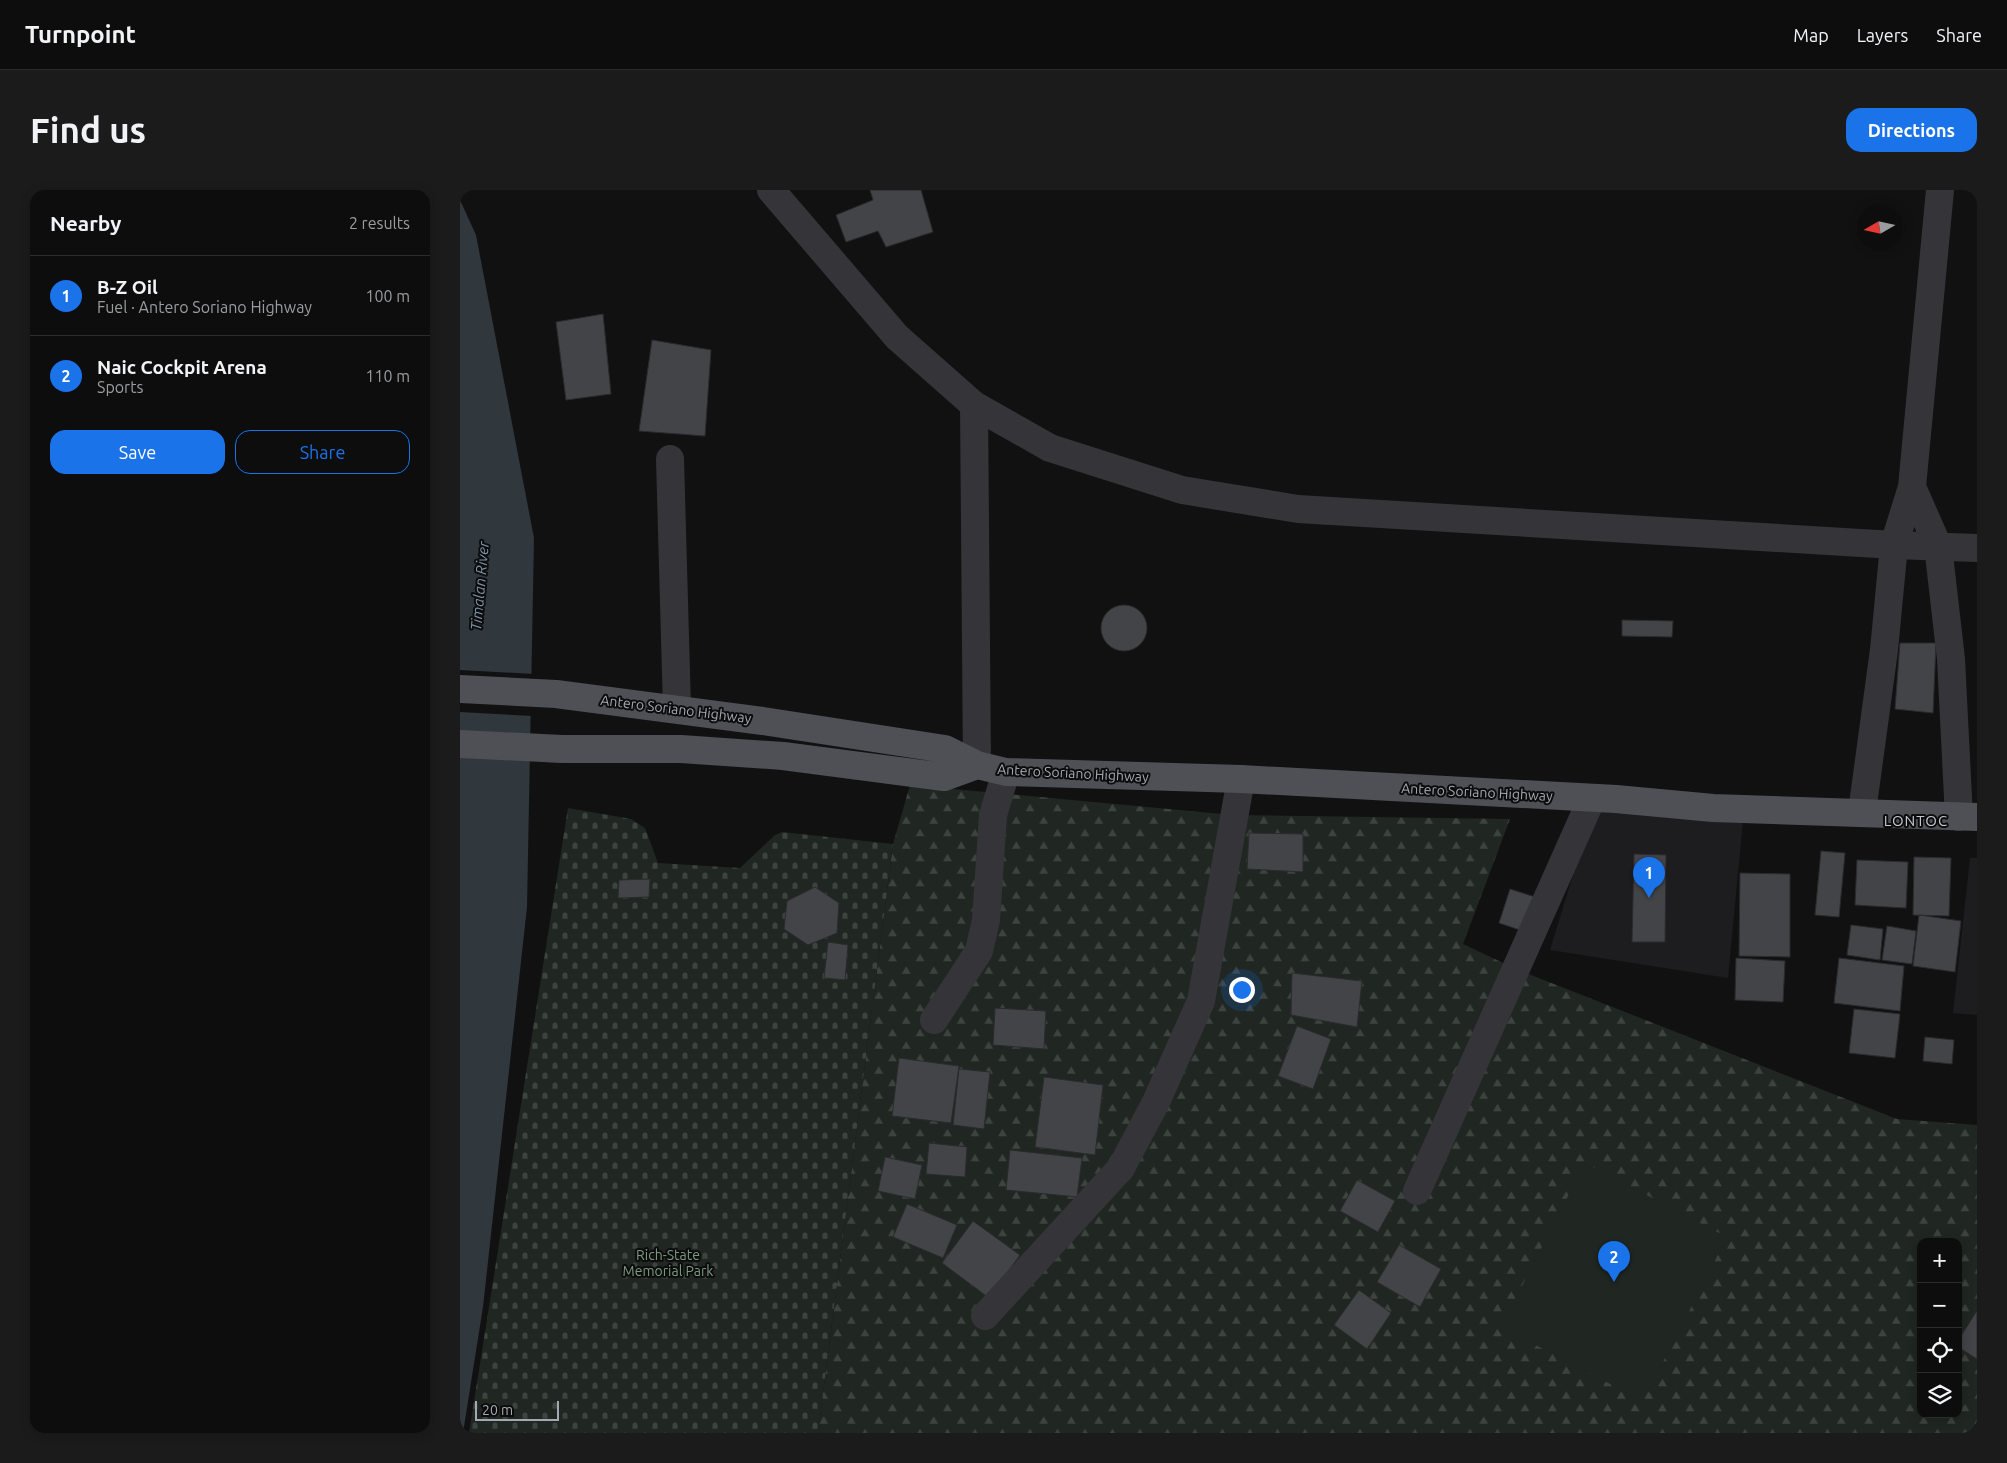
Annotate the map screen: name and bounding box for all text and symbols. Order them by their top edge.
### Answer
text: Turnpoint [25,21,136,48]
text: Map [1793,25,1829,45]
text: Layers [1857,25,1908,45]
text: Share [1936,25,1982,45]
button: Directions [1846,108,1977,152]
text: Find us [30,110,146,150]
north arrow [1857,205,1902,250]
text: Nearby [50,211,121,235]
text: 2 results [349,214,410,232]
text: B-Z Oil [97,276,158,298]
text: 1 [61,287,71,305]
text: 100 m [365,287,410,305]
text: Fuel · Antero Soriano Highway [97,298,312,316]
text: Naic Cockpit Arena [97,356,267,378]
text: 2 [61,367,71,385]
text: 110 m [365,367,410,385]
text: Sports [97,378,143,396]
button: Save [50,430,225,474]
button: Share [235,430,410,474]
water label: Timalan River [467,539,492,631]
street label: Antero Soriano Highway [600,692,753,726]
street label: Antero Soriano Highway [997,761,1149,785]
street label: Antero Soriano Highway [1401,780,1553,804]
district label: LONTOC [1884,812,1948,829]
pin: 1 [1633,857,1665,898]
your location [1229,977,1255,1003]
map controls [1917,1238,1962,1418]
button: + [1917,1238,1962,1283]
pin: 2 [1598,1241,1630,1282]
park label: Rich-State Memorial Park [623,1247,713,1279]
button: − [1917,1283,1962,1328]
button: locate [1917,1328,1962,1373]
button: layers [1917,1373,1962,1418]
scale bar [475,1398,559,1421]
text: 20 m [482,1402,513,1418]

